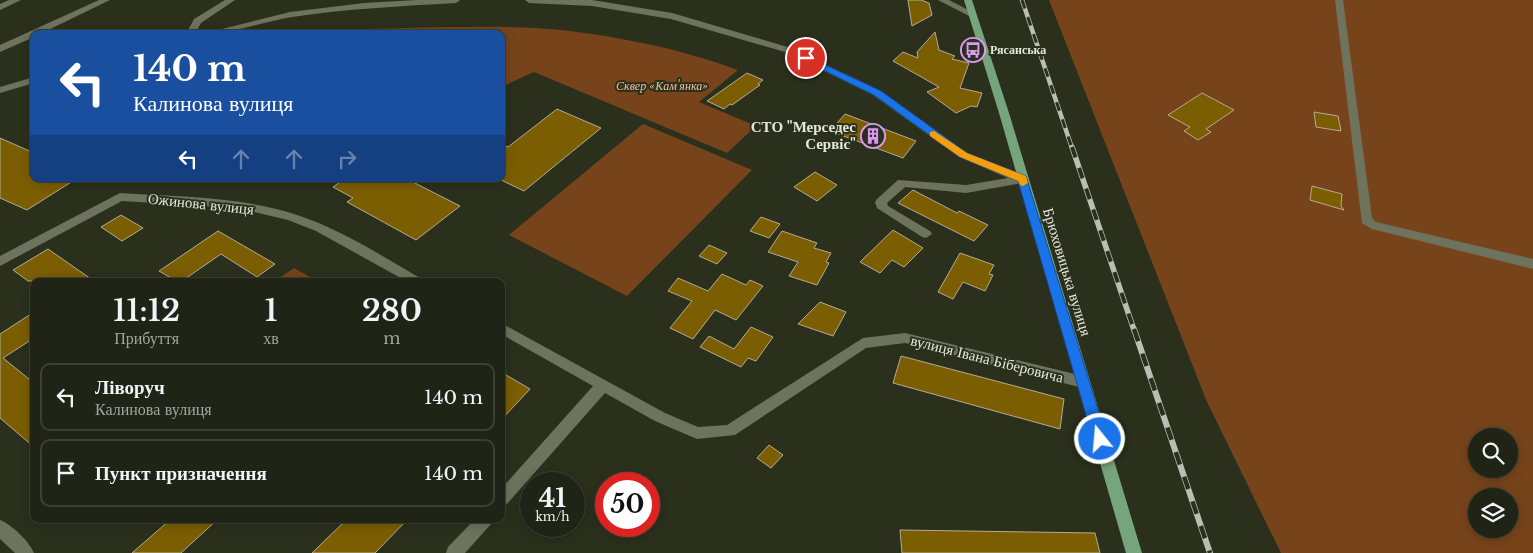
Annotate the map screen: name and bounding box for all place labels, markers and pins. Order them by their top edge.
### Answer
pin [785,37,827,79]
bus stop icon: Рясанська [960,37,986,63]
place label: Рясанська [990,42,1046,57]
place label: СТО "Мерседес Сервіс" [751,117,856,153]
building icon: СТО "Мерседес Сервіс" [860,123,886,149]

